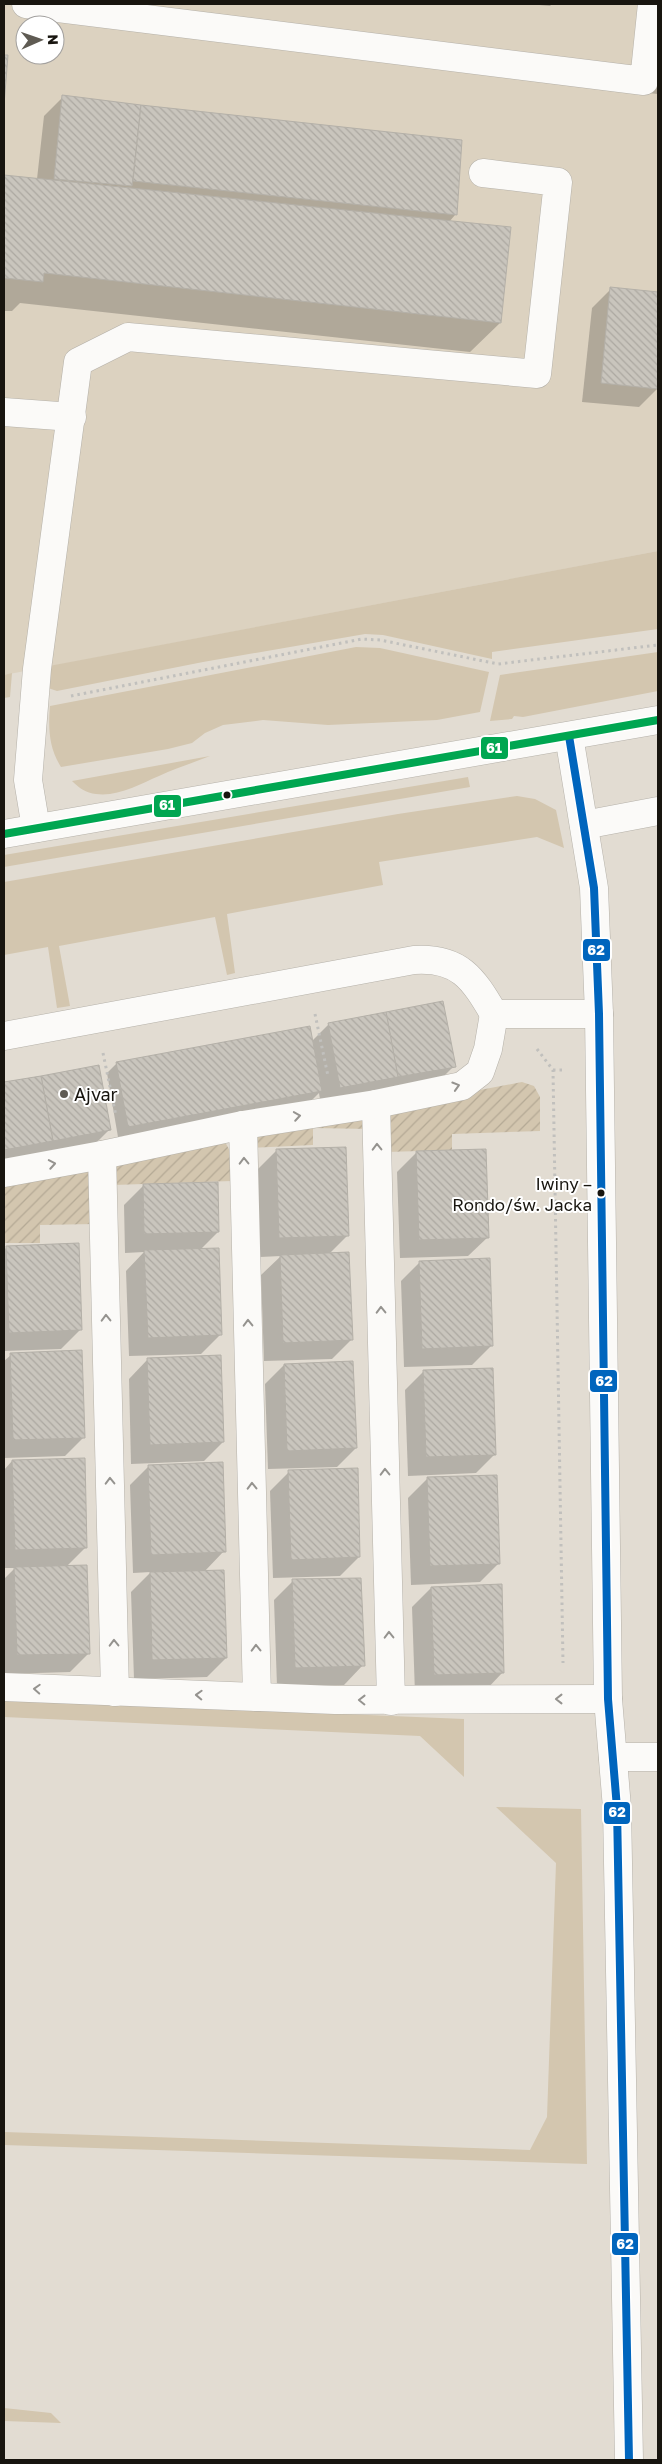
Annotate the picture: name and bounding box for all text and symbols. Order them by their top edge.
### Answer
north arrow [15,15,65,65]
text: N [45,34,62,45]
line badge: 61 [480,736,509,760]
text: 61 [486,739,502,756]
unlabelled marker [222,790,232,800]
line badge: 61 [153,794,182,818]
text: 61 [159,796,175,813]
line badge: 62 [582,938,611,962]
text: 62 [587,941,605,958]
one-way arrow [452,1082,460,1092]
place label: Ajvar [74,1083,118,1105]
marker: Ajvar [58,1088,70,1100]
one-way arrow [293,1112,301,1122]
one-way arrow [372,1143,383,1151]
one-way arrow [238,1157,249,1165]
one-way arrow [47,1160,56,1170]
place label: Iwiny – Rondo/św. Jacka [452,1173,592,1215]
marker: Iwiny – Rondo/św. Jacka [596,1188,606,1198]
one-way arrow [376,1306,387,1314]
one-way arrow [101,1314,111,1322]
one-way arrow [243,1319,253,1327]
line badge: 62 [589,1369,618,1393]
text: 62 [595,1372,613,1389]
one-way arrow [380,1468,391,1476]
one-way arrow [105,1476,115,1484]
one-way arrow [247,1481,257,1489]
one-way arrow [384,1631,395,1639]
one-way arrow [109,1639,119,1646]
one-way arrow [251,1644,261,1652]
one-way arrow [33,1683,41,1694]
one-way arrow [195,1690,203,1700]
one-way arrow [555,1694,562,1704]
one-way arrow [357,1695,365,1706]
line badge: 62 [603,1801,631,1825]
text: 62 [608,1803,626,1820]
line badge: 62 [611,2232,639,2256]
text: 62 [616,2235,634,2252]

